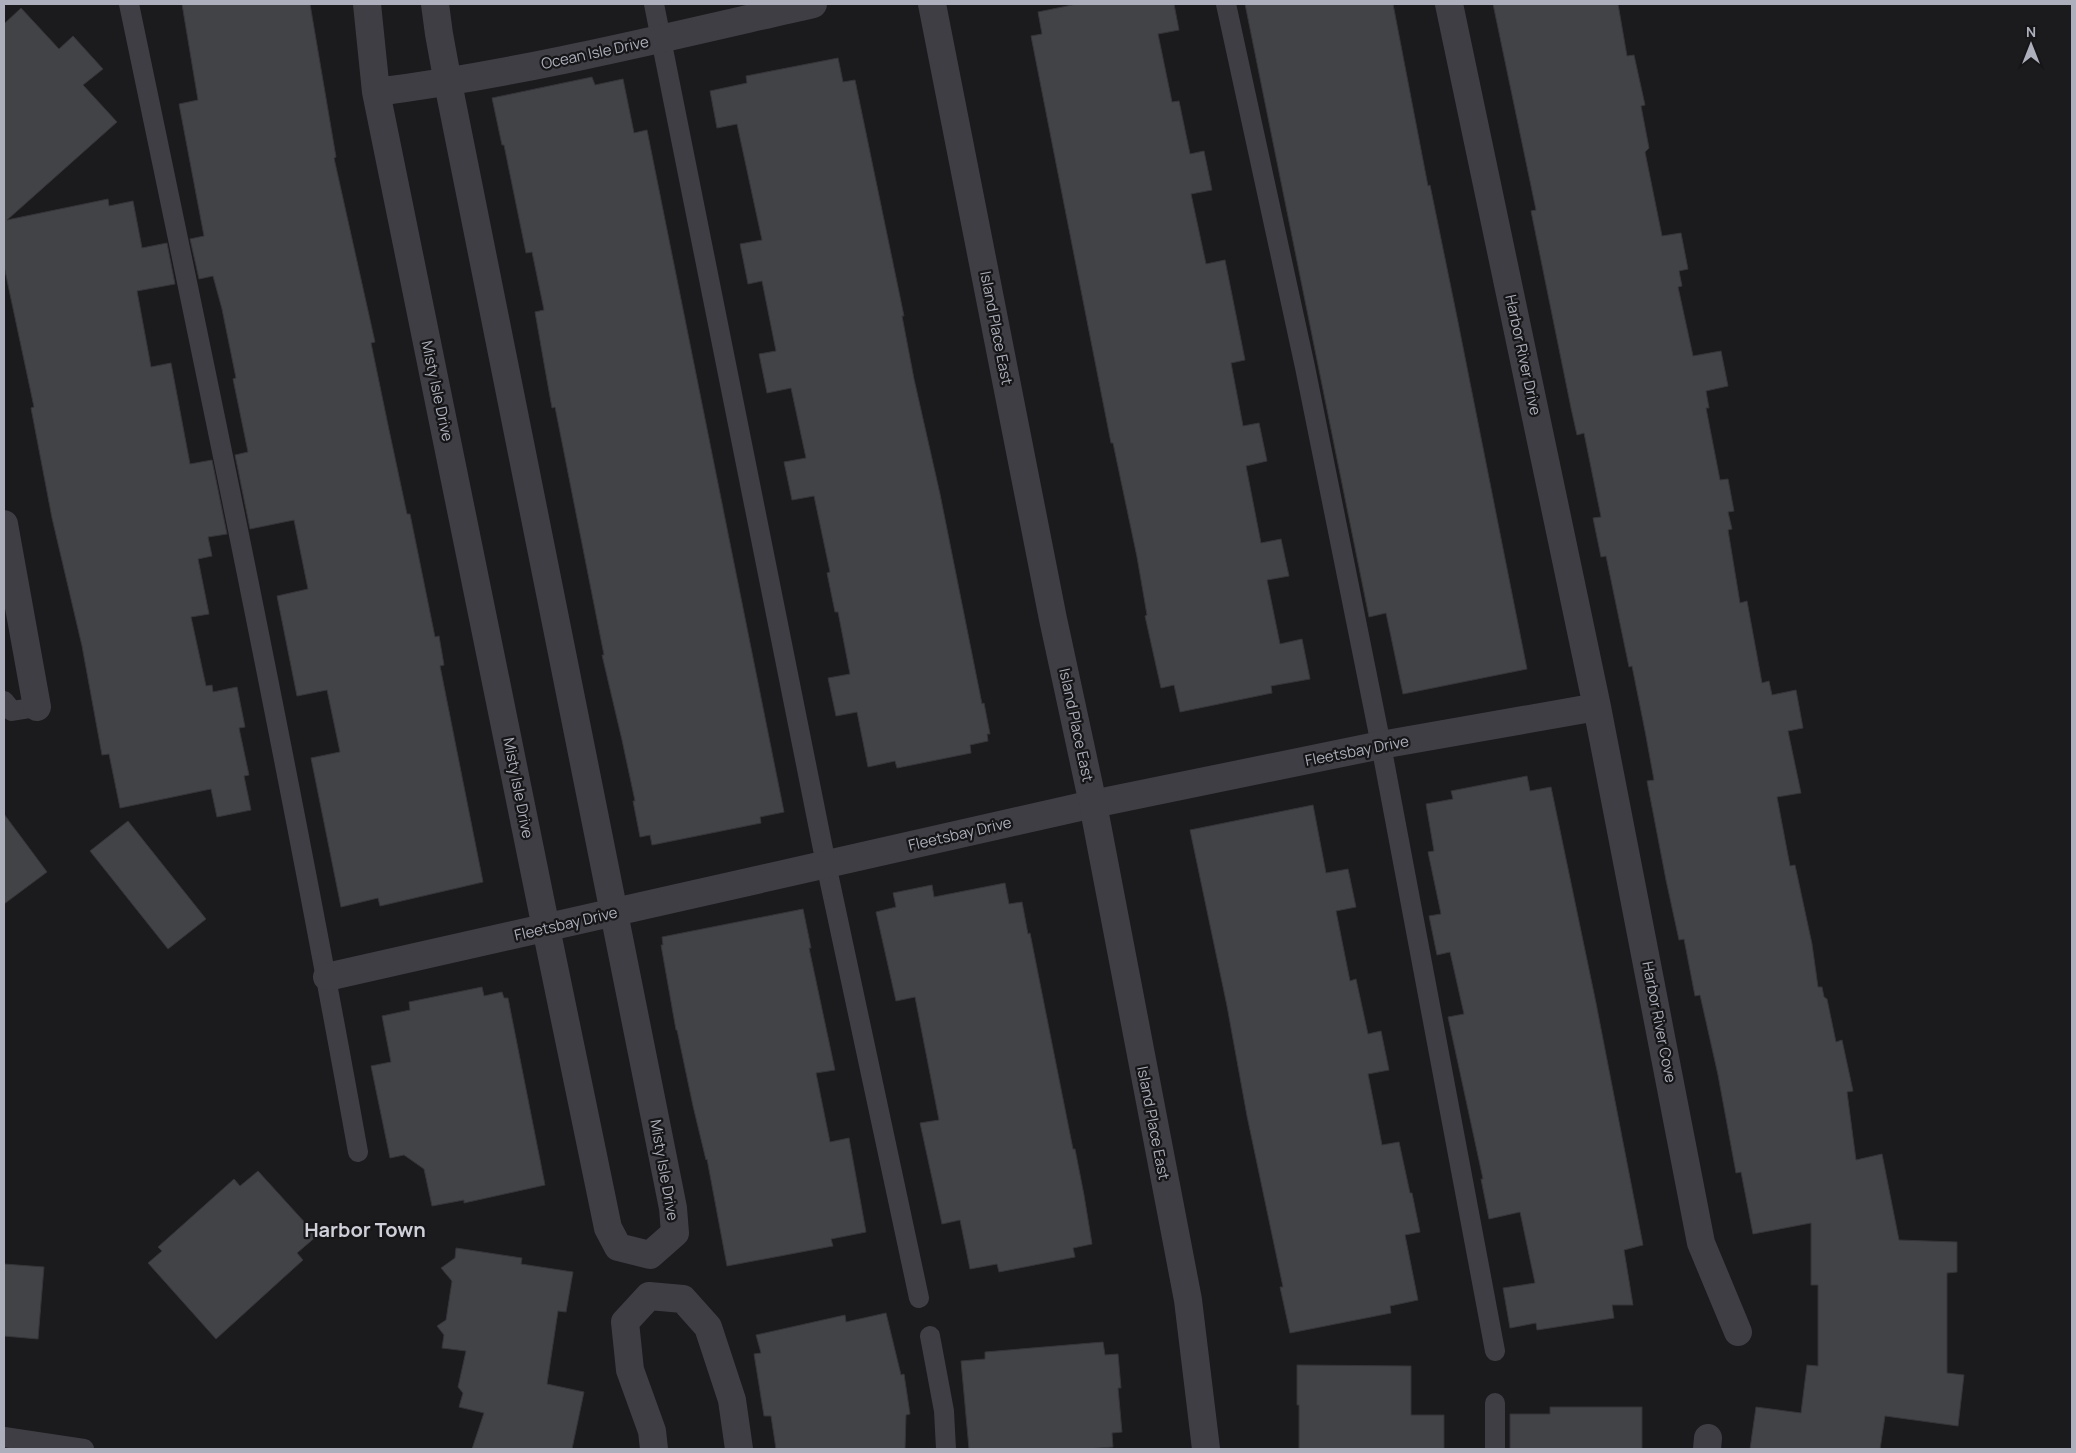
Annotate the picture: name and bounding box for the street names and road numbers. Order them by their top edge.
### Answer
street label: Ocean Isle Drive [539,31,651,74]
street label: Island Place East [975,269,1018,387]
street label: Harbor River Drive [1500,293,1547,417]
street label: Misty Isle Drive [417,339,458,443]
street label: Island Place East [1054,666,1099,784]
street label: Fleetsbay Drive [1303,730,1411,771]
street label: Misty Isle Drive [498,736,539,840]
street label: Fleetsbay Drive [906,811,1014,856]
street label: Fleetsbay Drive [512,901,620,946]
street label: Harbor River Cove [1637,960,1682,1085]
street label: Island Place East [1132,1064,1175,1182]
street label: Misty Isle Drive [645,1118,684,1222]

